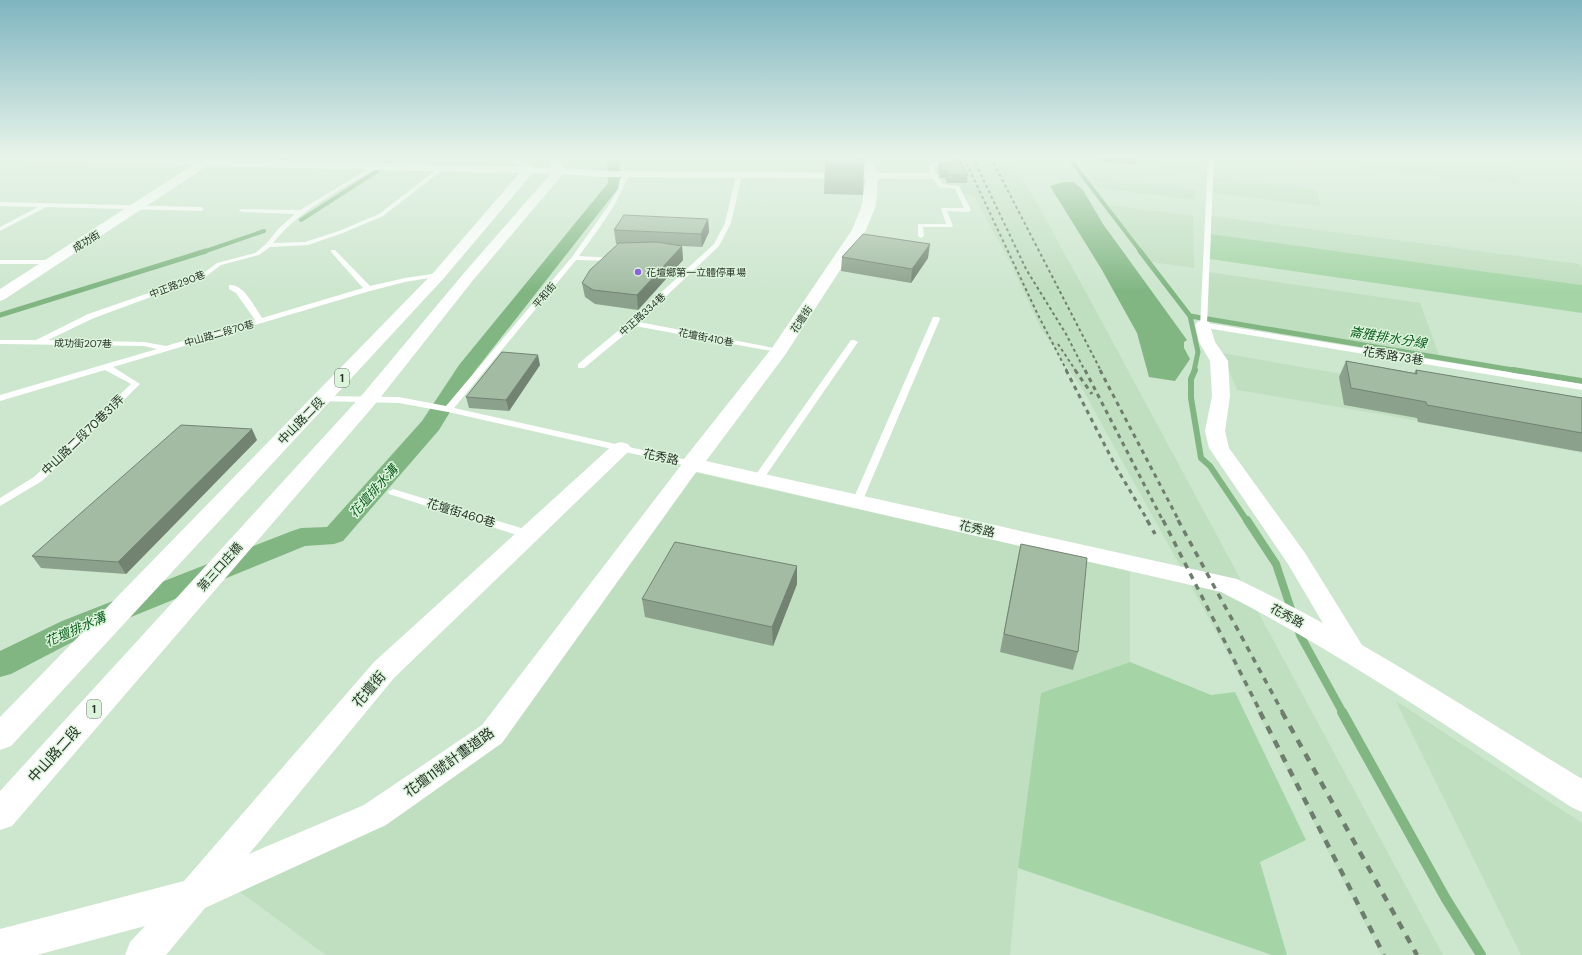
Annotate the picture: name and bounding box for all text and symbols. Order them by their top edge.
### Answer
street label: 成功街 [70,228,102,255]
place label: 花壇鄉第一立體停車場 [646,266,746,279]
marker: 花壇鄉第一立體停車場 [633,267,643,277]
street label: 中正路290巷 [147,268,207,301]
street label: 平和街 [530,280,559,311]
street label: 中正路334巷 [616,290,668,339]
street label: 花壇街 [788,303,815,335]
street label: 中山路二段70巷 [183,317,256,350]
water label: 崙雅排水分線 [1348,323,1430,352]
street label: 花壇街410巷 [677,326,735,349]
street label: 成功街207巷 [54,336,112,351]
street label: 花秀路73巷 [1362,343,1424,369]
road number: 1 [335,369,349,387]
street label: 中山路二段70巷31弄 [38,391,128,479]
street label: 中山路二段 [274,394,328,448]
street label: 花秀路 [642,445,680,469]
water label: 花壇排水溝 [345,460,403,521]
street label: 花壇街460巷 [425,495,497,531]
street label: 花秀路 [958,517,996,541]
street label: 第三口庄橋 [194,539,246,595]
street label: 花秀路 [1267,600,1307,632]
water label: 花壇排水溝 [42,608,110,650]
street label: 花壇街 [348,667,390,711]
road number: 1 [87,700,101,718]
street label: 中山路二段 [24,722,84,786]
street label: 花壇11號計畫道路 [401,723,497,801]

